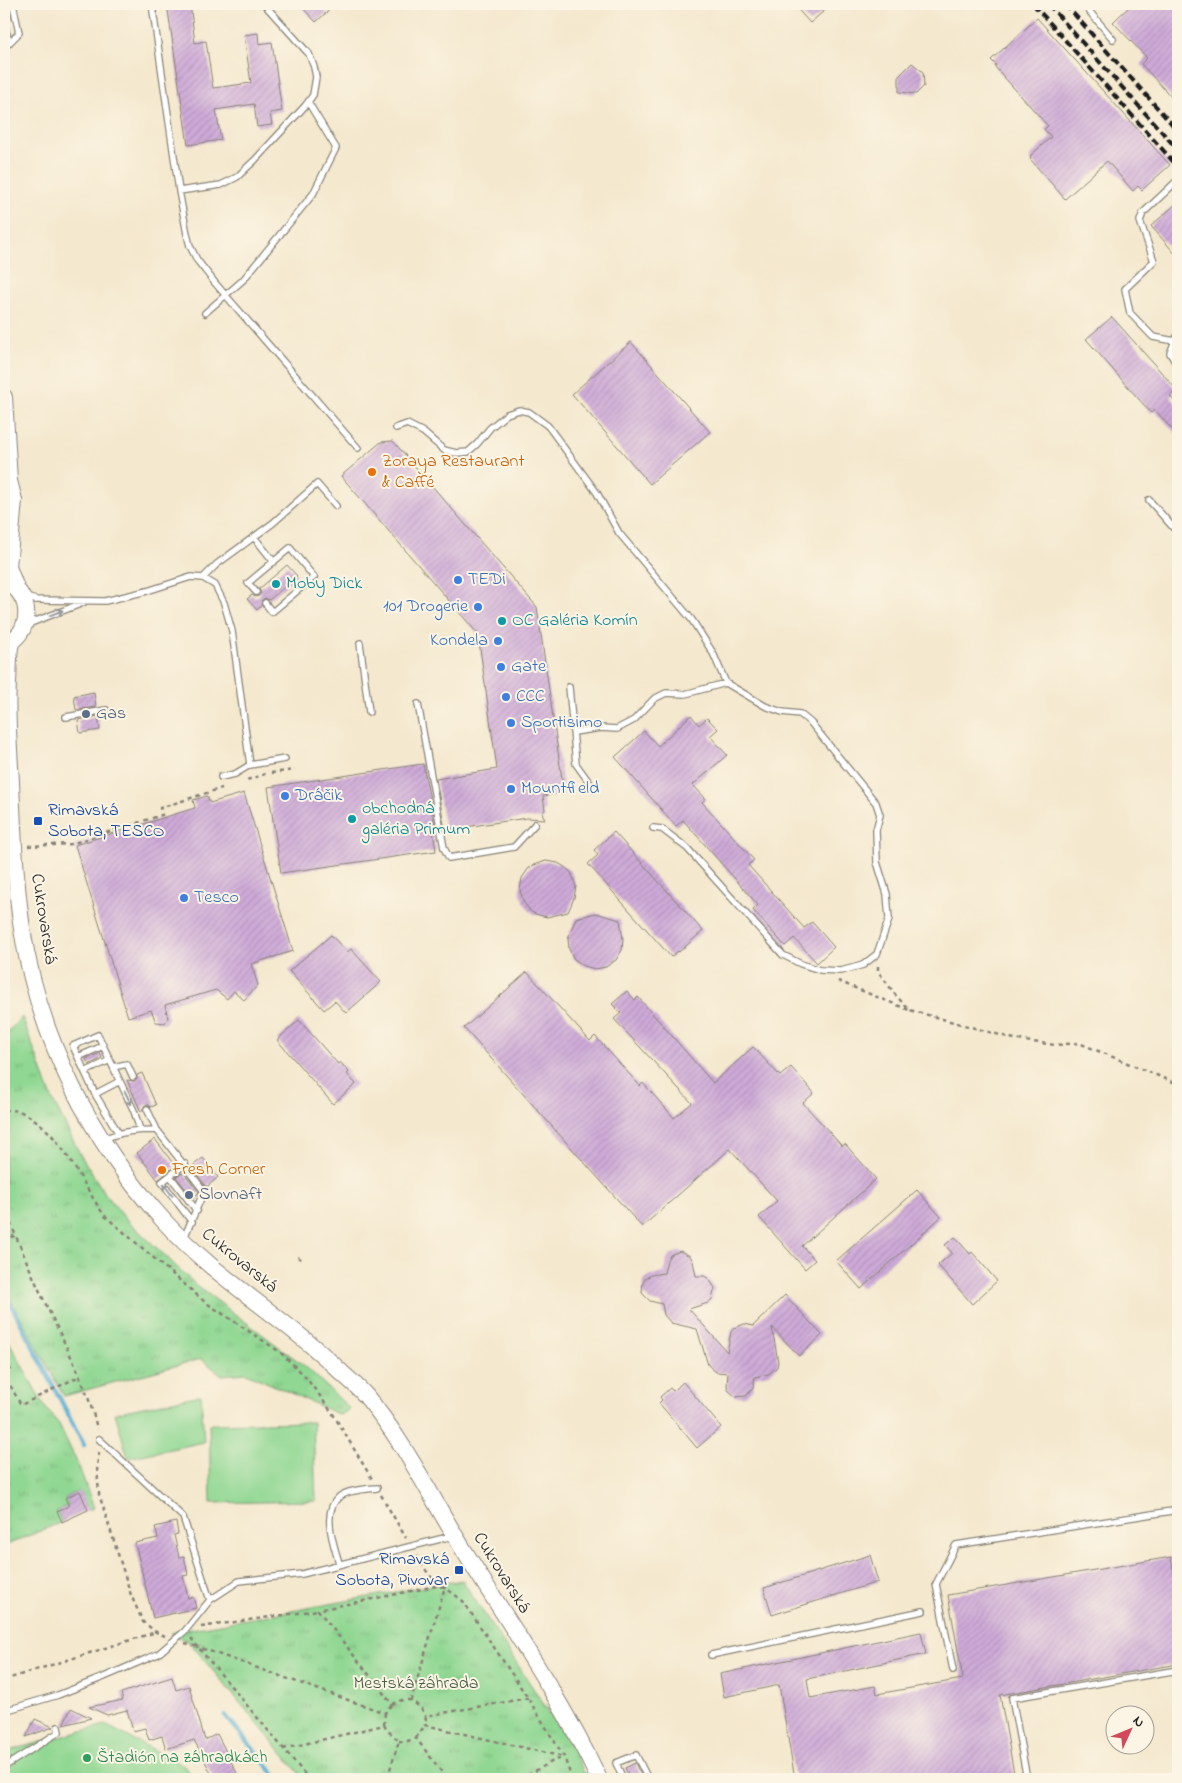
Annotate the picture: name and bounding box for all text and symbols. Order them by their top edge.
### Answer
place label: Zoraya Restaurant & Caffé [382,449,525,496]
marker: Zoraya Restaurant & Caffé [366,466,378,478]
place label: TEDi [468,567,506,593]
place label: Moby Dick [286,571,362,597]
marker: TEDi [452,574,464,586]
marker: Moby Dick [270,578,282,590]
place label: 101 Drogerie [383,594,469,621]
marker: 101 Drogerie [472,601,484,613]
one-way arrow [47,608,63,617]
place label: OC Galéria Komín [512,608,638,634]
marker: OC Galéria Komín [496,615,508,627]
place label: Kondela [430,628,488,654]
marker: Kondela [492,635,504,647]
place label: Gate [511,654,547,680]
marker: Gate [495,661,507,673]
place label: CCC [516,684,545,710]
marker: CCC [500,691,512,703]
place label: Gas [96,701,126,727]
marker: Gas [80,708,92,720]
place label: Sportisimo [521,710,602,736]
marker: Sportisimo [505,717,517,729]
place label: Mountfield [521,776,599,802]
place label: Dráčik [294,783,342,809]
marker: Mountfield [505,783,517,795]
marker: Dráčik [279,790,291,802]
place label: obchodná galéria Primum [361,796,470,844]
place label: Rimavská Sobota, TESCO [48,798,165,845]
marker: obchodná galéria Primum [346,813,358,825]
marker: Rimavská Sobota, TESCO [32,815,44,827]
street label: Cukrovarská [23,872,63,966]
place label: Tesco [194,885,239,911]
marker: Tesco [178,892,190,904]
one-way arrow [123,1090,133,1105]
place label: Fresh Corner [171,1157,266,1183]
marker: Fresh Corner [156,1164,168,1176]
place label: Slovnaft [199,1182,262,1208]
one-way arrow [163,1183,173,1197]
marker: Slovnaft [183,1189,195,1201]
street label: Cukrovarská [195,1222,283,1300]
street label: Cukrovarská [466,1527,536,1619]
place label: Rimavská Sobota, Pivovar [335,1547,449,1594]
marker: Rimavská Sobota, Pivovar [453,1564,465,1576]
park label: Mestská záhrada [353,1671,479,1697]
north arrow [1104,1706,1154,1756]
text: N [1127,1711,1149,1733]
place label: Štadión na záhradkách [97,1745,268,1771]
marker: Štadión na záhradkách [81,1752,93,1764]

